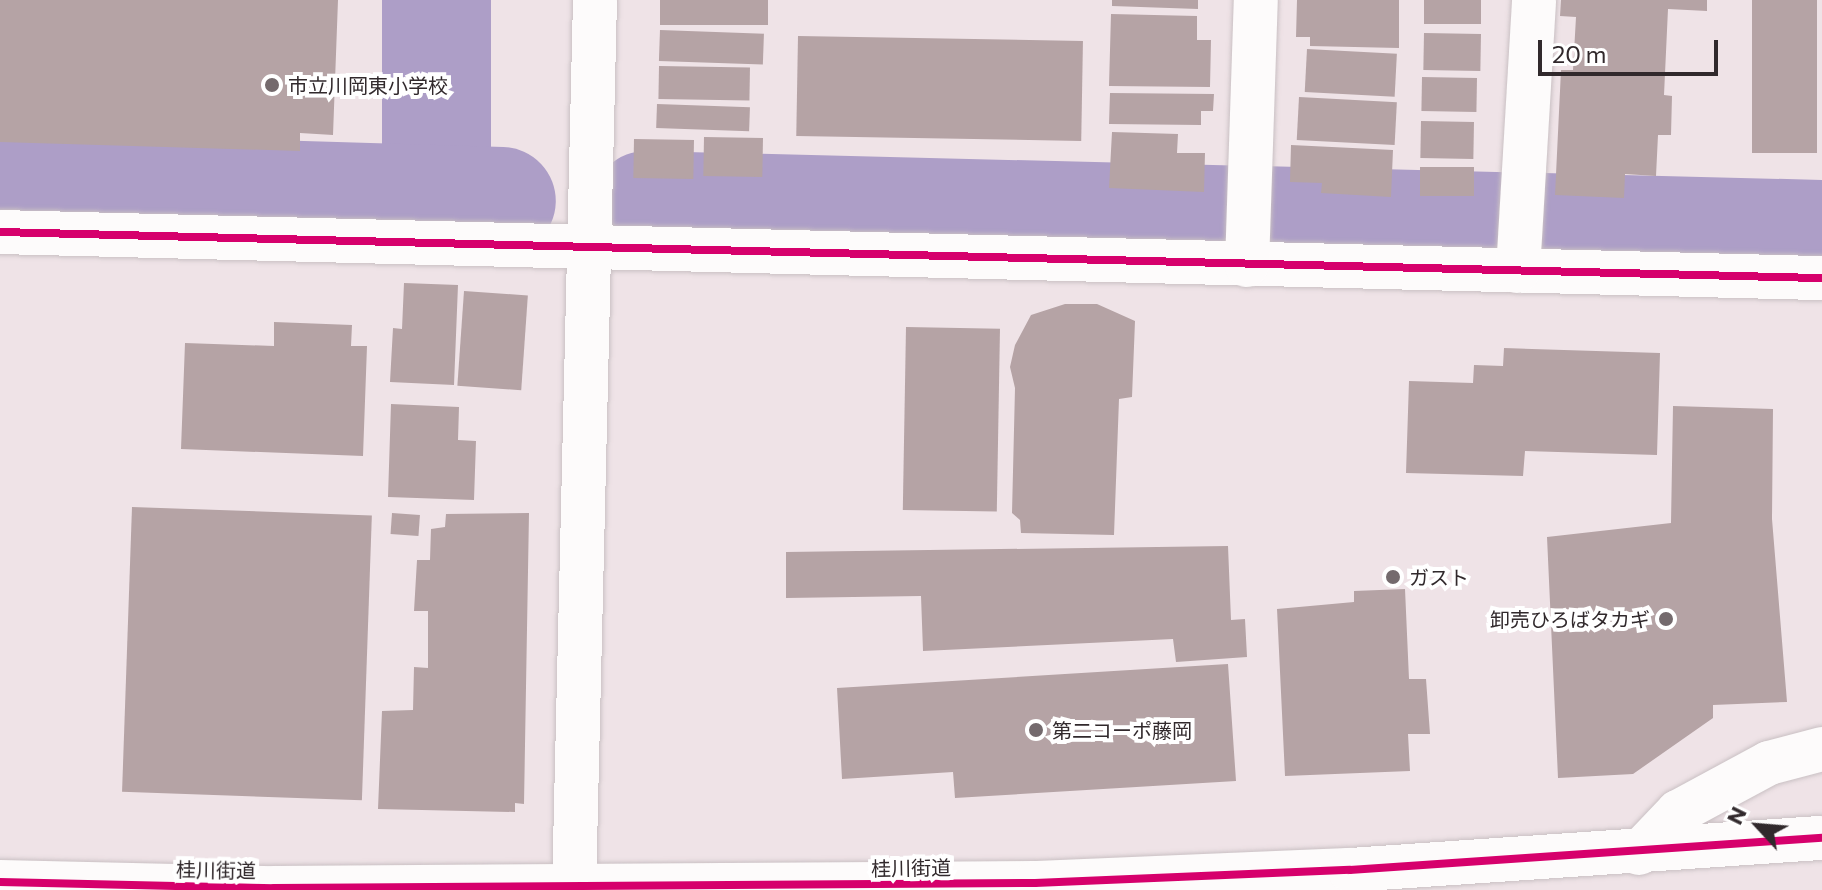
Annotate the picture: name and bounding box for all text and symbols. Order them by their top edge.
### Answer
scale bar [1542,24,1722,74]
text: 20 m [1552,39,1606,68]
place label: 市立川岡東小学校 [288,73,448,97]
marker: 市立川岡東小学校 [263,76,281,94]
place label: ガスト [1409,565,1469,589]
marker: ガスト [1384,568,1402,586]
place label: 卸売ひろばタカギ [1490,607,1650,631]
marker: 卸売ひろばタカギ [1657,610,1675,628]
place label: 第二コーポ藤岡 [1052,718,1192,742]
marker: 第二コーポ藤岡 [1027,721,1045,739]
north arrow [1718,786,1798,866]
text: N [1720,802,1752,829]
street label: 桂川街道 [871,855,951,881]
street label: 桂川街道 [176,857,256,883]

